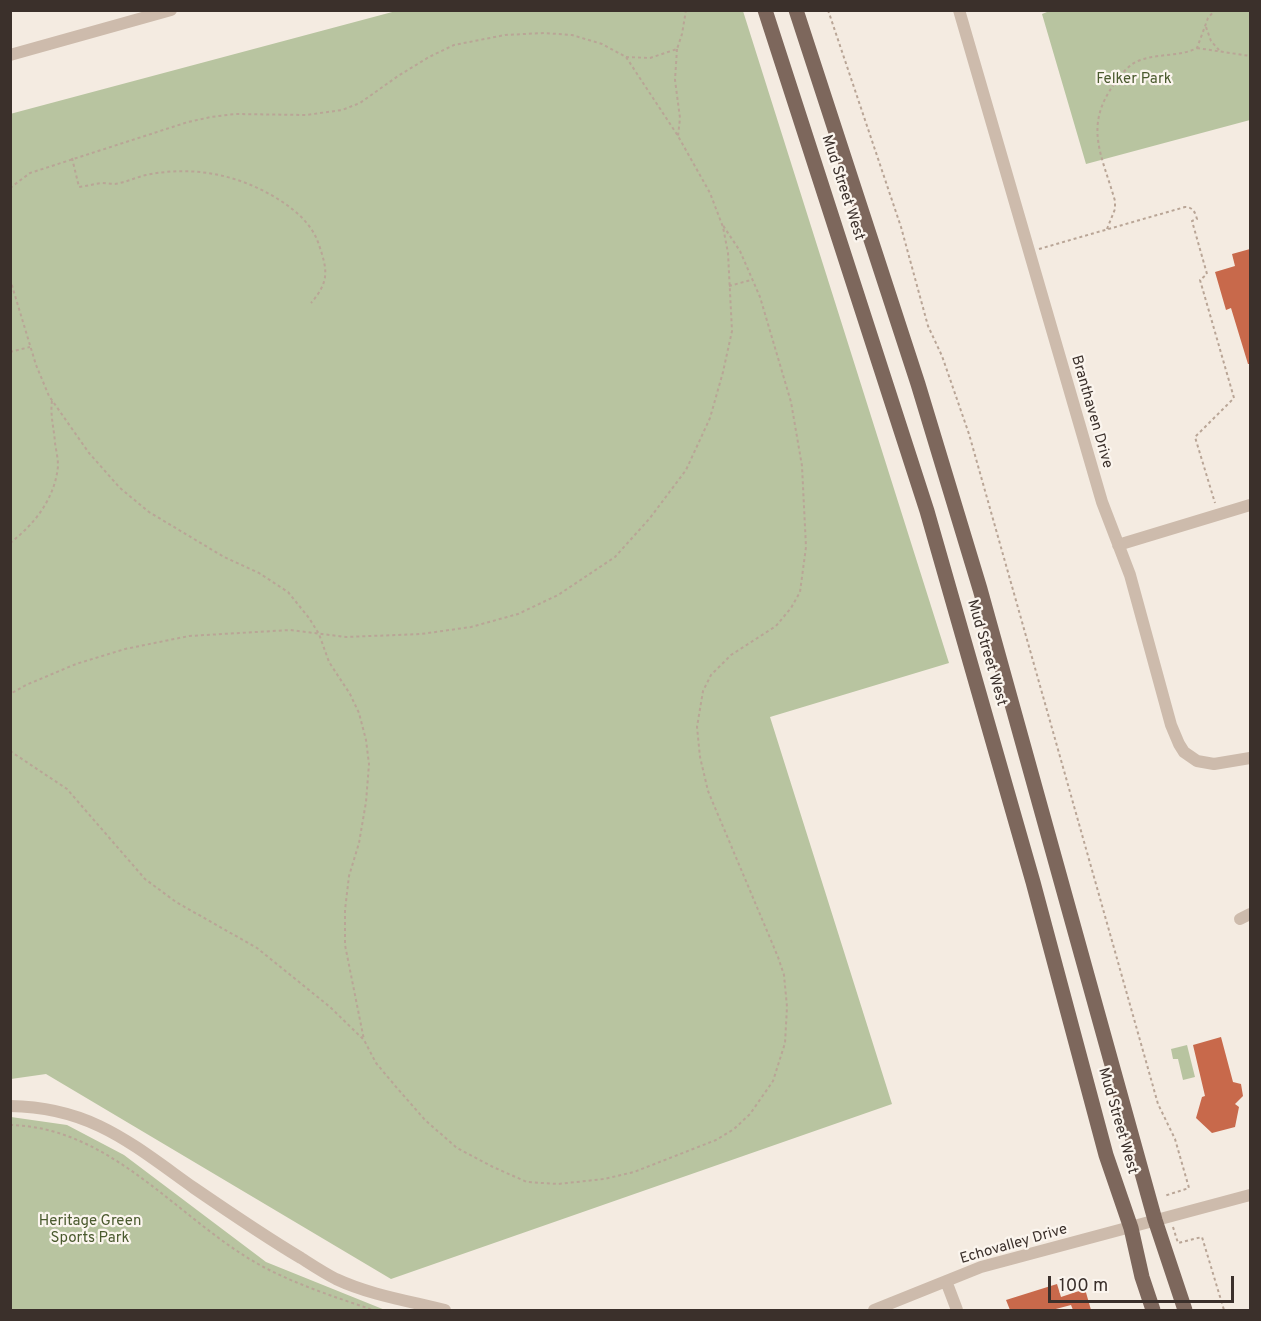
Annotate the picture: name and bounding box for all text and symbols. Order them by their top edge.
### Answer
park label: Felker Park [1096,71,1172,89]
street label: Mud Street West [816,133,868,243]
street label: Branthaven Drive [1066,353,1116,471]
street label: Mud Street West [962,598,1010,708]
street label: Mud Street West [1093,1066,1141,1176]
park label: Heritage Green Sports Park [39,1213,141,1248]
street label: Echovalley Drive [958,1221,1070,1269]
scale bar [1051,1264,1237,1302]
text: 100 m [1059,1275,1108,1298]

